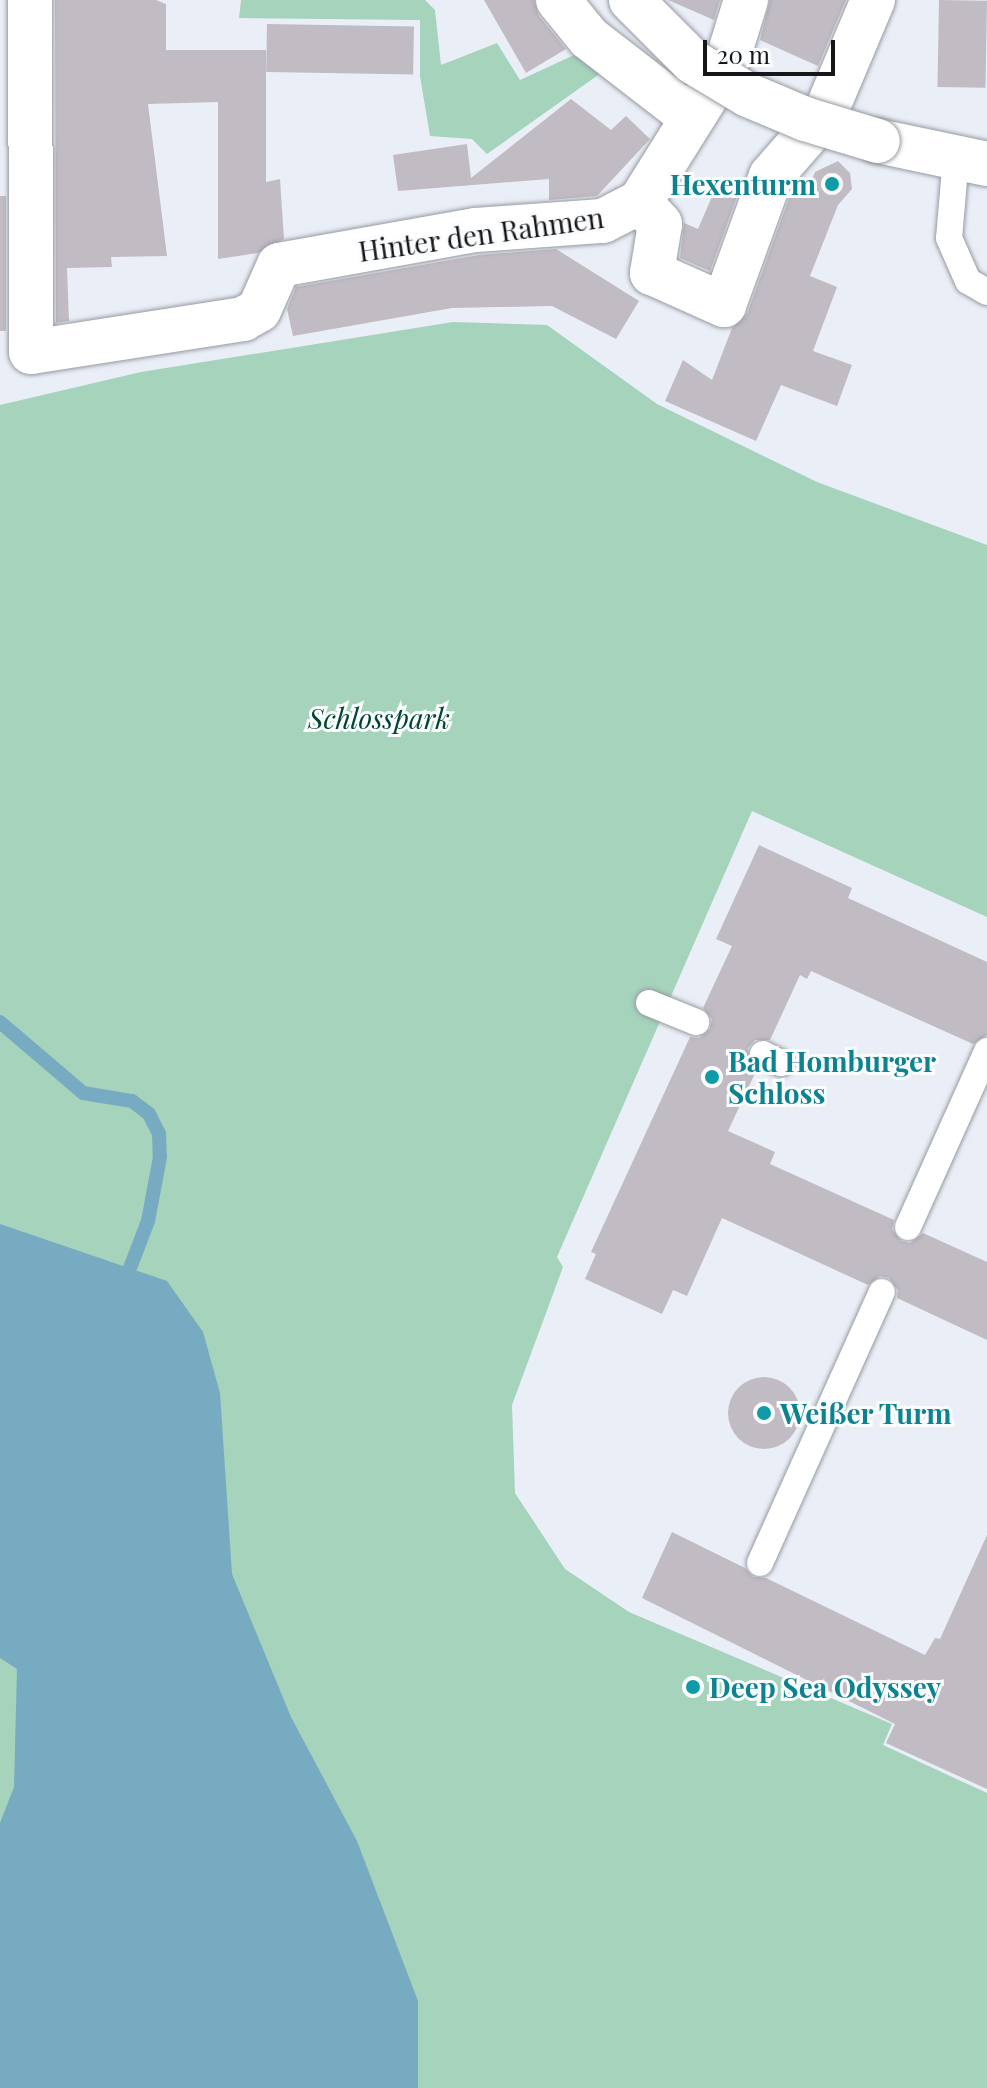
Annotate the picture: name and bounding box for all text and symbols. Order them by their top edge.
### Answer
scale bar [707,24,839,74]
text: 20 m [717,38,770,70]
place label: Hexenturm [670,167,816,201]
marker: Hexenturm [823,175,841,193]
street label: Hinter den Rahmen [356,200,606,268]
park label: Schlosspark [308,701,450,735]
place label: Bad Homburger Schloss [728,1044,936,1110]
marker: Bad Homburger Schloss [703,1068,721,1086]
place label: Weißer Turm [780,1396,953,1430]
marker: Weißer Turm [755,1404,773,1422]
place label: Deep Sea Odyssey [709,1670,941,1704]
marker: Deep Sea Odyssey [684,1678,702,1696]

